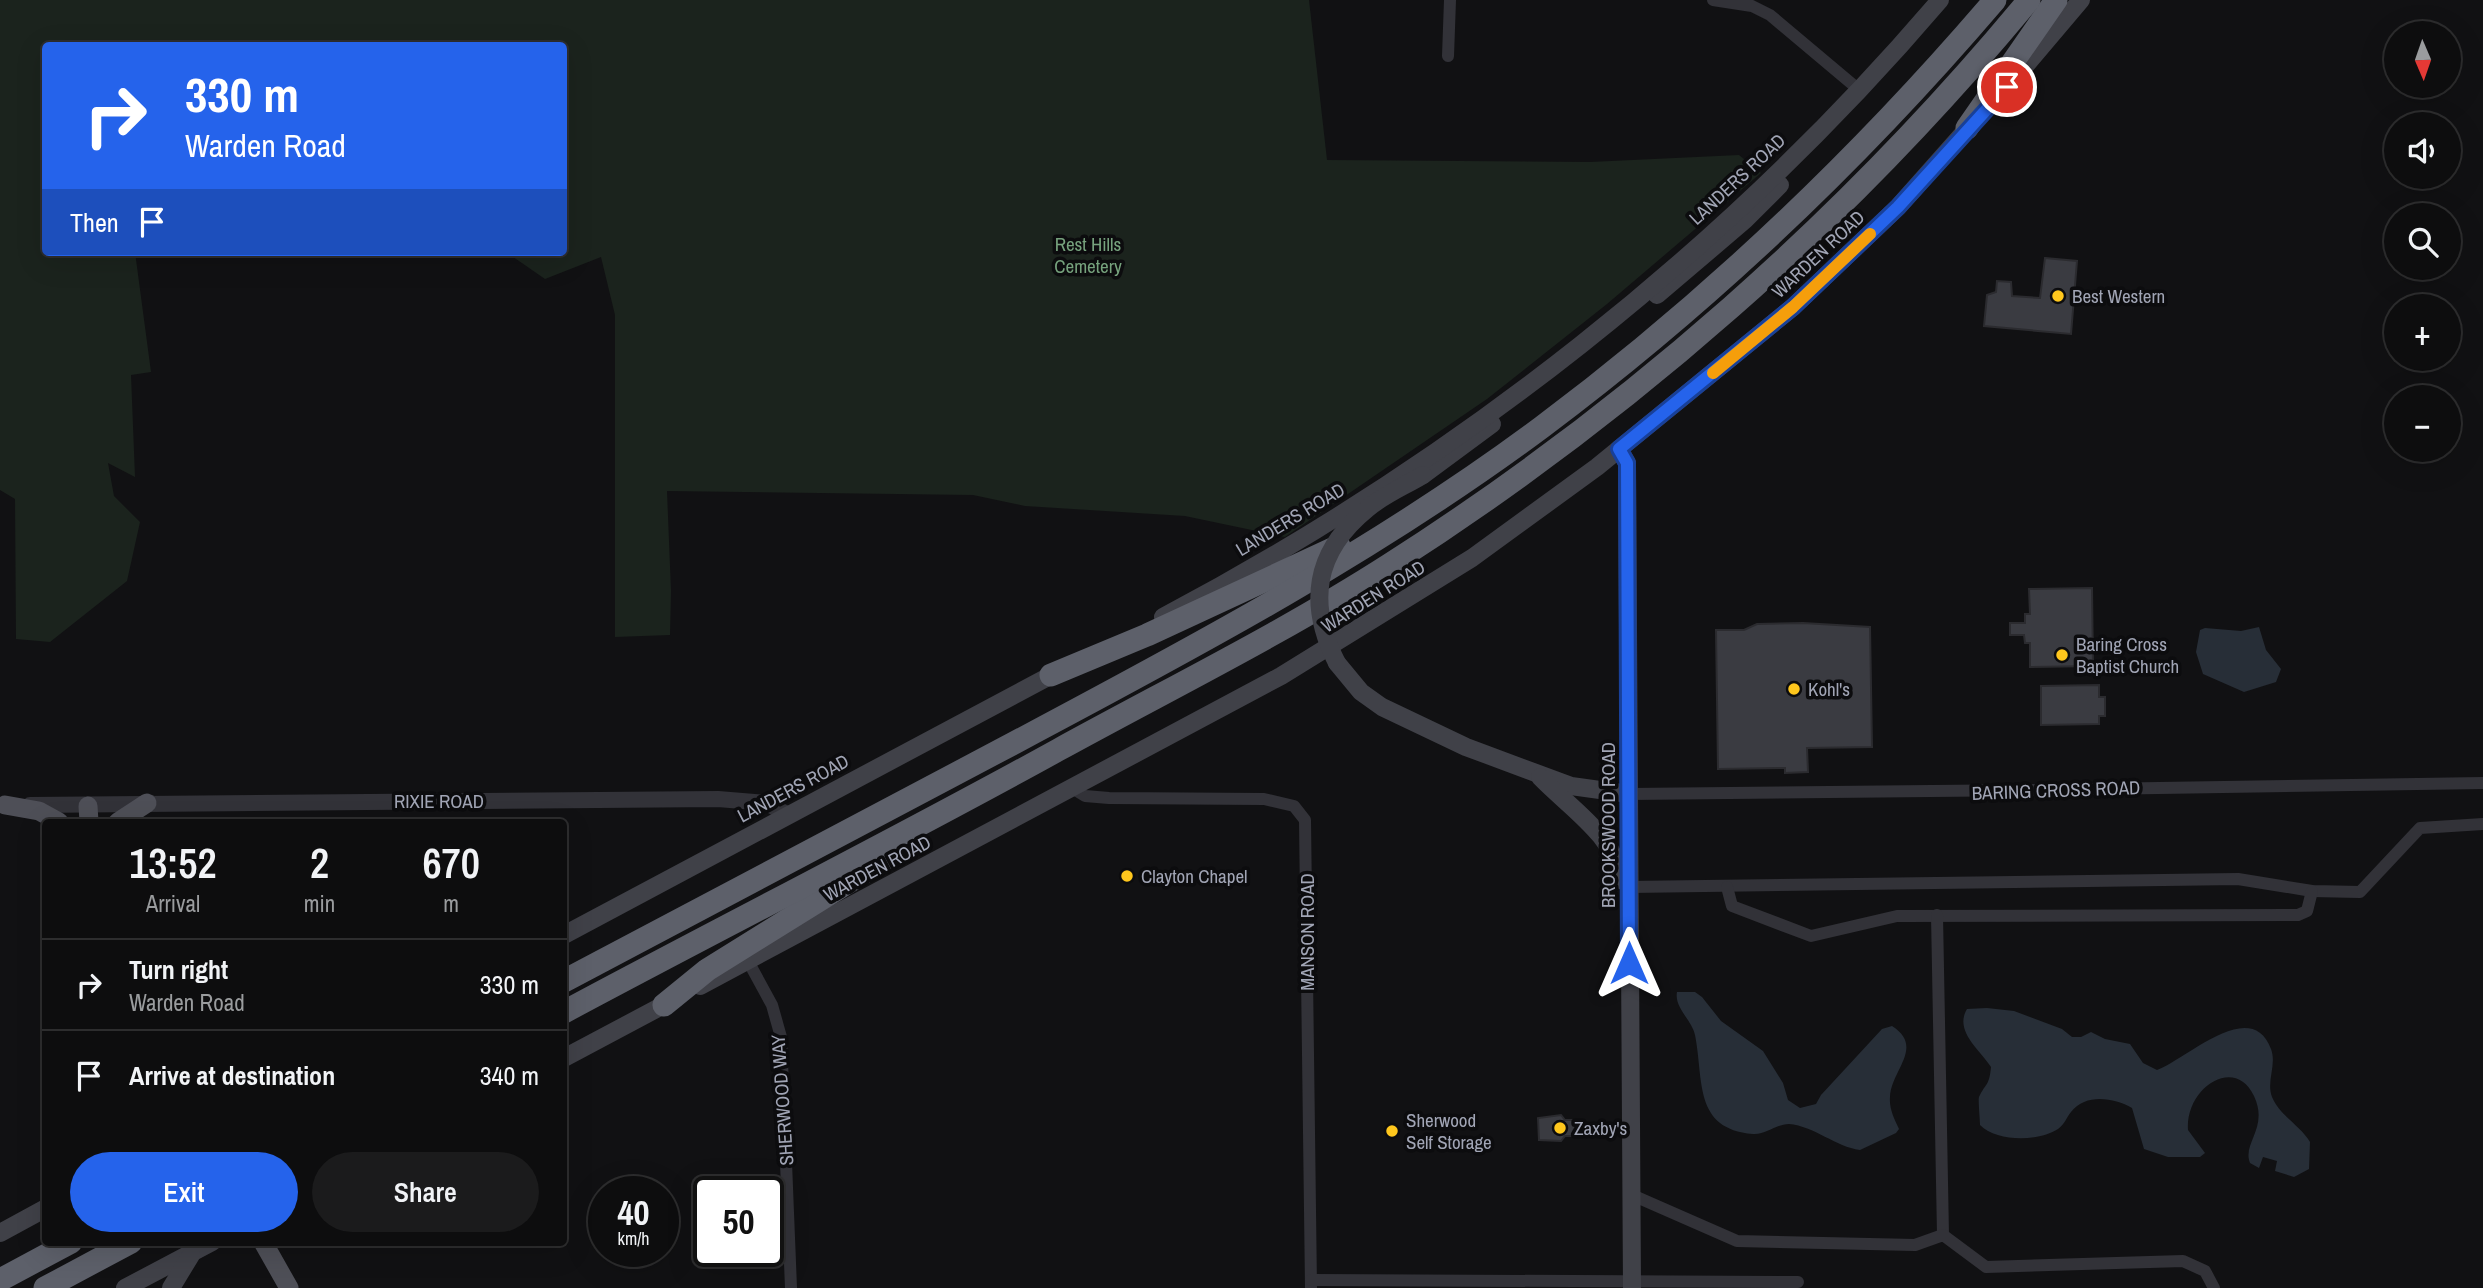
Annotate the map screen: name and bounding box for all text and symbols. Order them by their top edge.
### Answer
north arrow [2384,21,2460,98]
map controls [2384,21,2461,462]
pin [1977,57,2037,117]
text: 330 m [185,61,299,127]
icon: arrive [1988,68,2026,106]
icon: right [70,70,161,161]
button: sound [2384,112,2461,189]
text: Warden Road [185,124,346,167]
street label: LANDERS ROAD [1683,128,1791,230]
icon: arrive [133,203,171,241]
button: search [2384,203,2461,280]
street label: WARDEN ROAD [1766,204,1870,304]
text: Then [70,205,119,240]
park label: Rest Hills Cemetery [1054,231,1122,279]
place label: Best Western [2072,283,2165,309]
marker: Best Western [2050,288,2066,304]
button: + [2384,294,2461,371]
button: − [2384,385,2461,462]
street label: LANDERS ROAD [1231,476,1349,562]
street label: WARDEN ROAD [1316,554,1430,638]
place label: Baring Cross Baptist Church [2076,631,2179,679]
marker: Baring Cross Baptist Church [2054,647,2070,663]
place label: Kohl's [1808,676,1850,702]
marker: Kohl's [1786,681,1802,697]
street label: BROOKSWOOD ROAD [1595,742,1621,908]
street label: LANDERS ROAD [733,748,853,828]
street label: BARING CROSS ROAD [1971,774,2141,806]
street label: RIXIE ROAD [394,788,484,814]
street label: WARDEN ROAD [819,829,935,907]
text: 13:52 [129,835,217,891]
text: 2 [310,835,329,891]
text: 670 [422,835,480,891]
place label: Clayton Chapel [1141,863,1248,889]
marker: Clayton Chapel [1119,868,1135,884]
street label: MANSON ROAD [1294,873,1320,991]
text: Arrival [146,888,200,919]
text: min [304,888,335,919]
text: m [443,888,459,919]
position arrow [1592,926,1666,1000]
text: Turn right [129,952,228,987]
icon: right [70,966,108,1004]
text: 330 m [480,967,539,1002]
text: Warden Road [129,987,245,1018]
street label: SHERWOOD WAY [764,1033,800,1166]
icon: arrive [70,1057,108,1095]
text: Arrive at destination [129,1058,335,1093]
text: 340 m [480,1058,539,1093]
place label: Sherwood Self Storage [1406,1107,1492,1155]
place label: Zaxby's [1574,1115,1627,1141]
marker: Zaxby's [1552,1120,1568,1136]
marker: Sherwood Self Storage [1384,1123,1400,1139]
button: Exit [70,1152,298,1232]
button: Share [312,1152,539,1232]
speed limit sign: 50 [693,1176,784,1267]
text: 40 [618,1189,649,1236]
text: km/h [618,1226,650,1251]

